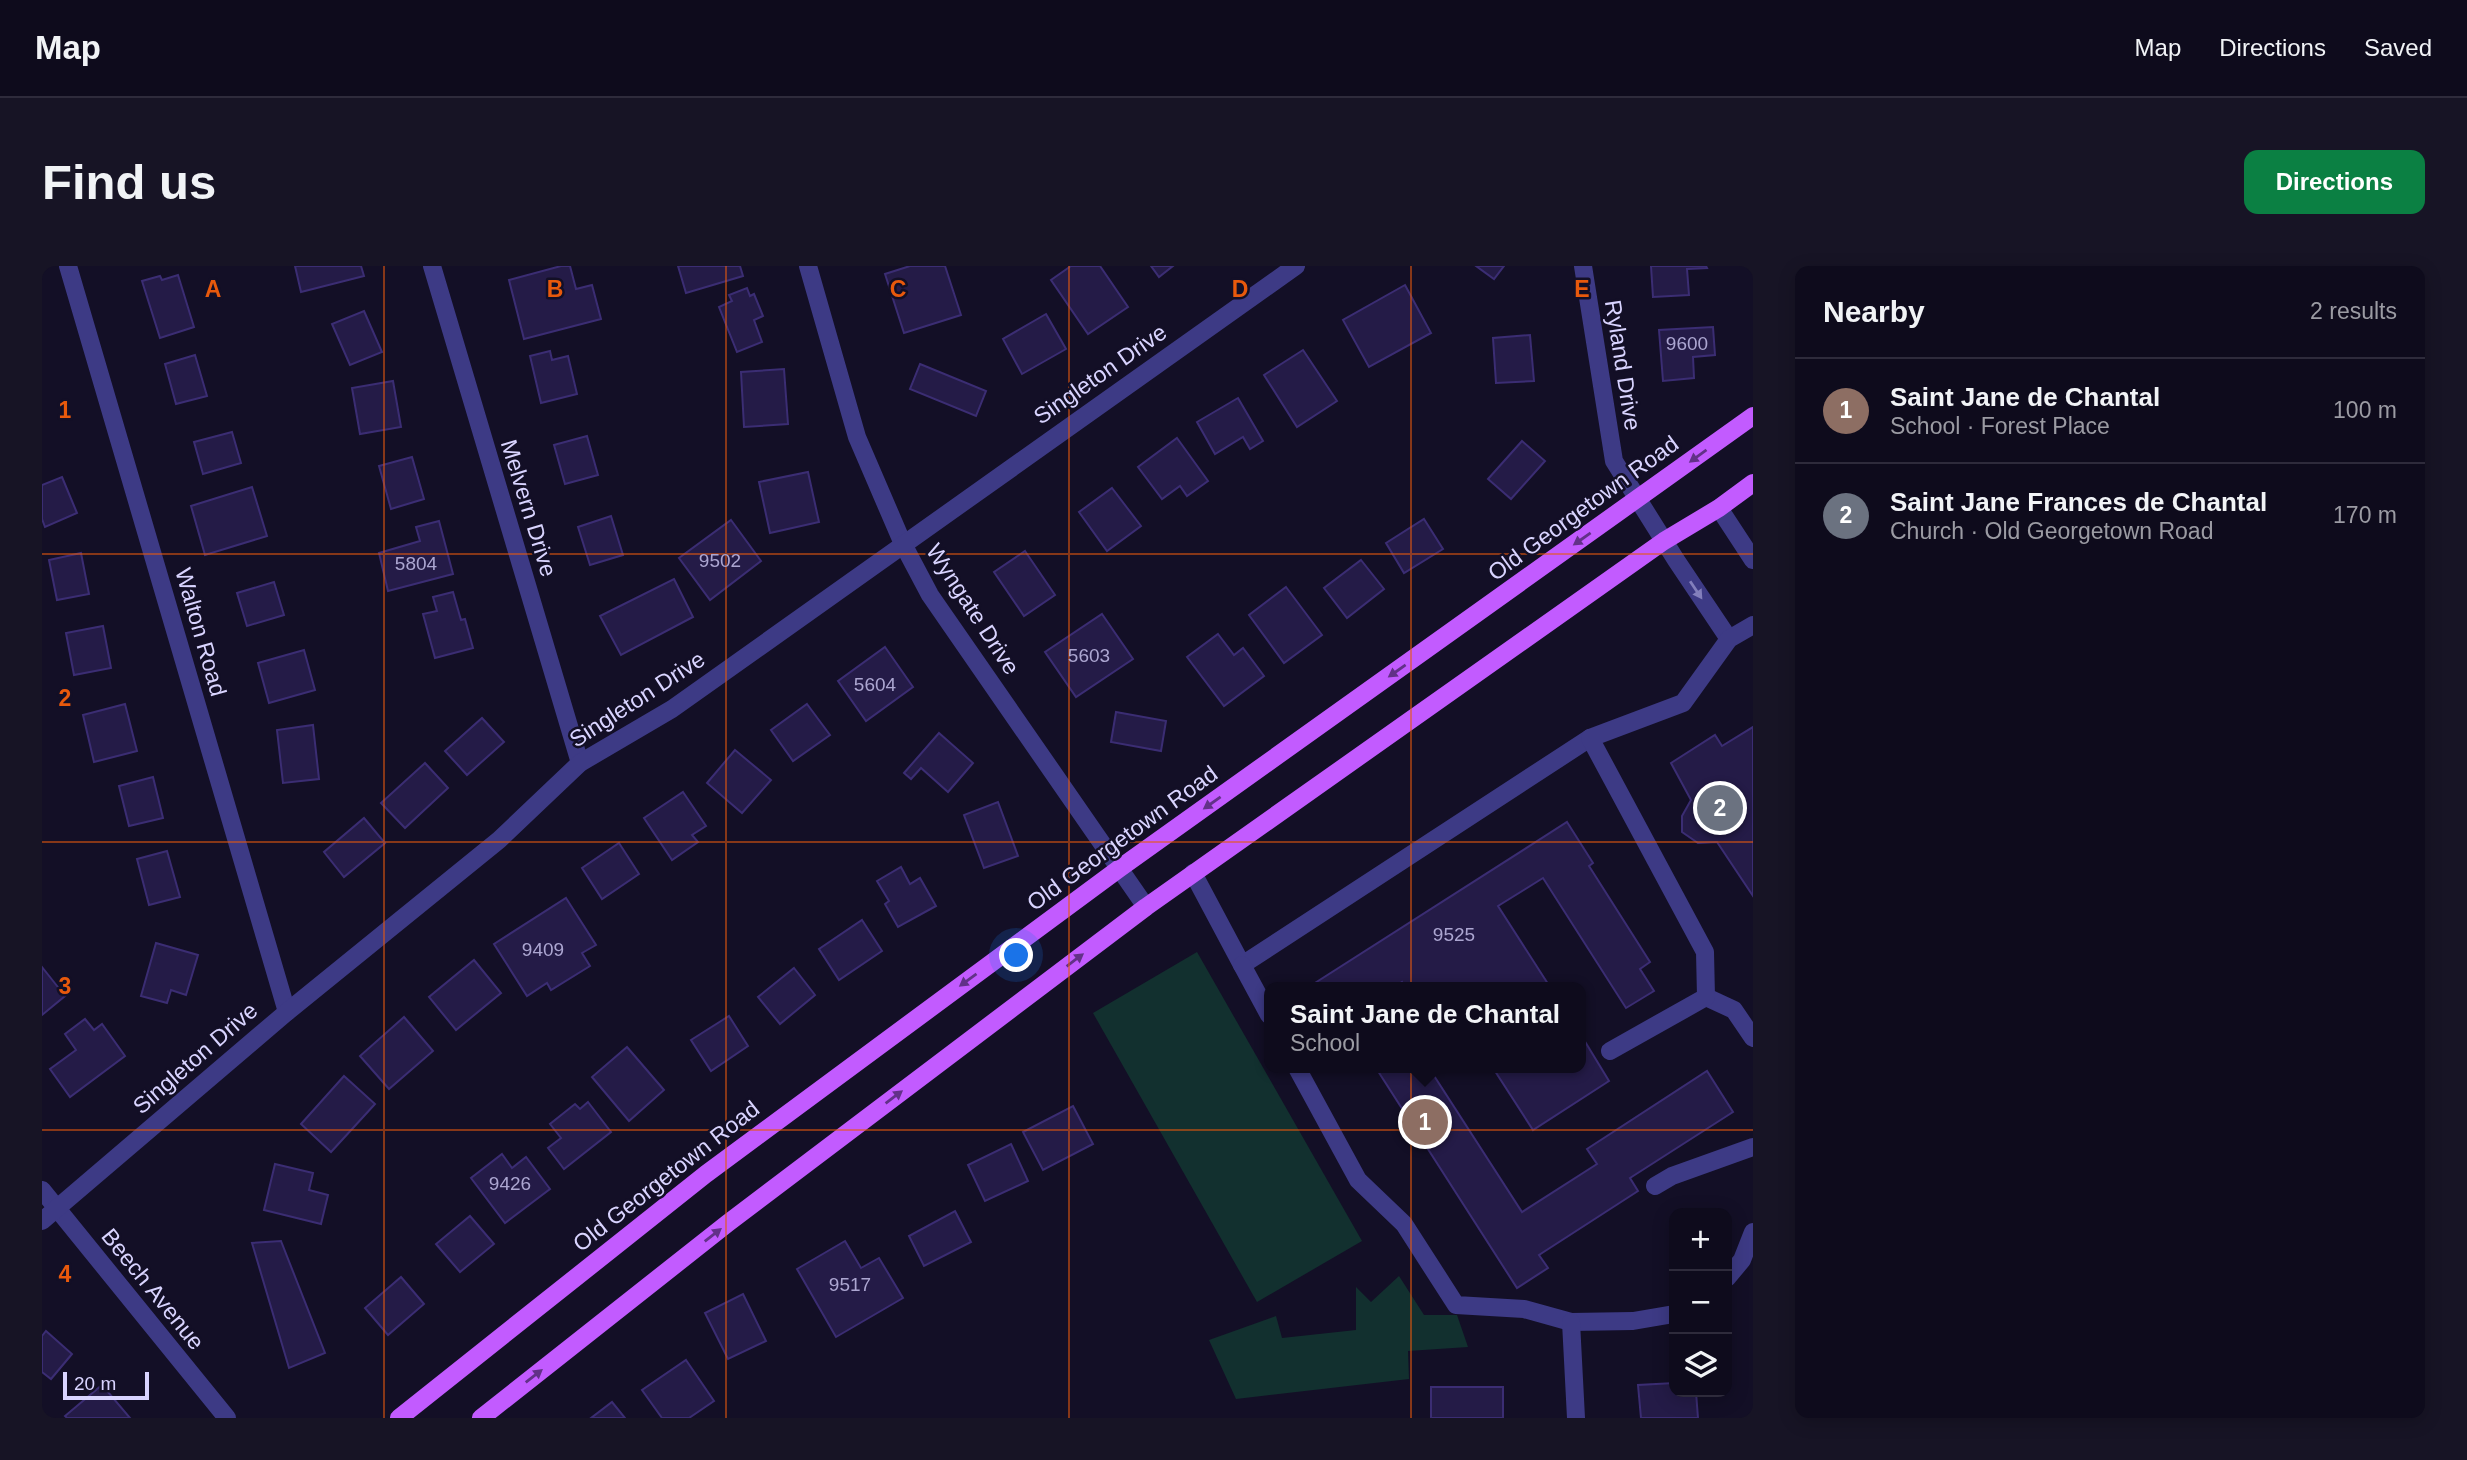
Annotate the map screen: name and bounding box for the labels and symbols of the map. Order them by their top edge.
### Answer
text: A [205,276,221,302]
text: B [547,276,563,302]
text: C [890,276,906,302]
text: D [1232,276,1248,302]
text: E [1574,276,1590,302]
street label: Ryland Drive [1600,298,1646,432]
street label: Singleton Drive [1029,319,1171,429]
house number: 9600 [1666,333,1708,354]
text: 1 [59,397,72,423]
street label: Old Georgetown Road [1483,430,1683,586]
street label: Melvern Drive [496,436,562,580]
one-way arrow [1689,449,1707,463]
one-way arrow [1573,532,1591,546]
street label: Wyngate Drive [921,539,1025,679]
house number: 9502 [699,550,741,571]
house number: 5804 [395,553,438,574]
street label: Walton Road [170,565,232,699]
one-way arrow [1689,581,1702,600]
house number: 5603 [1068,645,1110,666]
street label: Singleton Drive [565,646,709,752]
one-way arrow [1388,664,1406,678]
house number: 5604 [854,674,897,695]
text: 2 [59,685,71,711]
street label: Old Georgetown Road [1022,760,1222,916]
pin: 2 [1697,782,1743,834]
one-way arrow [1203,796,1221,810]
house number: 9525 [1433,924,1475,945]
your location [999,938,1033,972]
house number: 9409 [522,939,564,960]
one-way arrow [1066,953,1084,967]
text: 3 [59,973,71,999]
one-way arrow [959,973,978,987]
street label: Singleton Drive [128,997,262,1119]
one-way arrow [885,1091,903,1105]
street label: Old Georgetown Road [568,1095,764,1257]
pin: 1 [1402,1096,1448,1148]
house number: 9426 [489,1173,531,1194]
street label: Beech Avenue [96,1223,210,1355]
one-way arrow [704,1228,722,1243]
text: 4 [59,1261,72,1287]
house number: 9517 [829,1274,871,1295]
one-way arrow [525,1368,543,1383]
scale bar [63,1369,149,1401]

